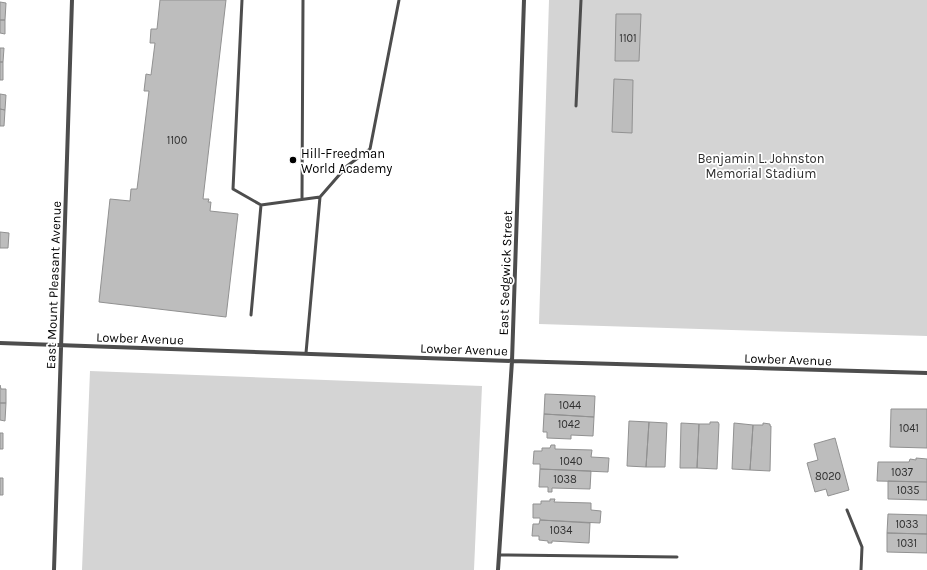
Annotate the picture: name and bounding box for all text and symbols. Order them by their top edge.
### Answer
house number: 1101 [619,32,637,45]
house number: 1100 [167,134,187,147]
place label: Hill-Freedman World Academy [301,146,392,176]
park label: Benjamin L. Johnston Memorial Stadium [698,151,825,181]
marker: Hill-Freedman World Academy [288,155,298,165]
street label: East Mount Pleasant Avenue [43,200,64,369]
street label: East Sedgwick Street [496,210,515,336]
street label: Lowber Avenue [96,329,184,348]
street label: Lowber Avenue [420,340,508,359]
street label: Lowber Avenue [744,350,832,369]
house number: 1044 [559,399,581,412]
house number: 1042 [558,418,580,431]
house number: 1041 [899,422,919,435]
house number: 1040 [560,455,582,468]
house number: 1037 [891,466,913,479]
house number: 8020 [815,470,841,483]
house number: 1038 [553,473,577,486]
house number: 1035 [897,484,919,497]
house number: 1033 [895,518,919,531]
house number: 1034 [550,524,572,537]
house number: 1031 [897,537,917,550]

